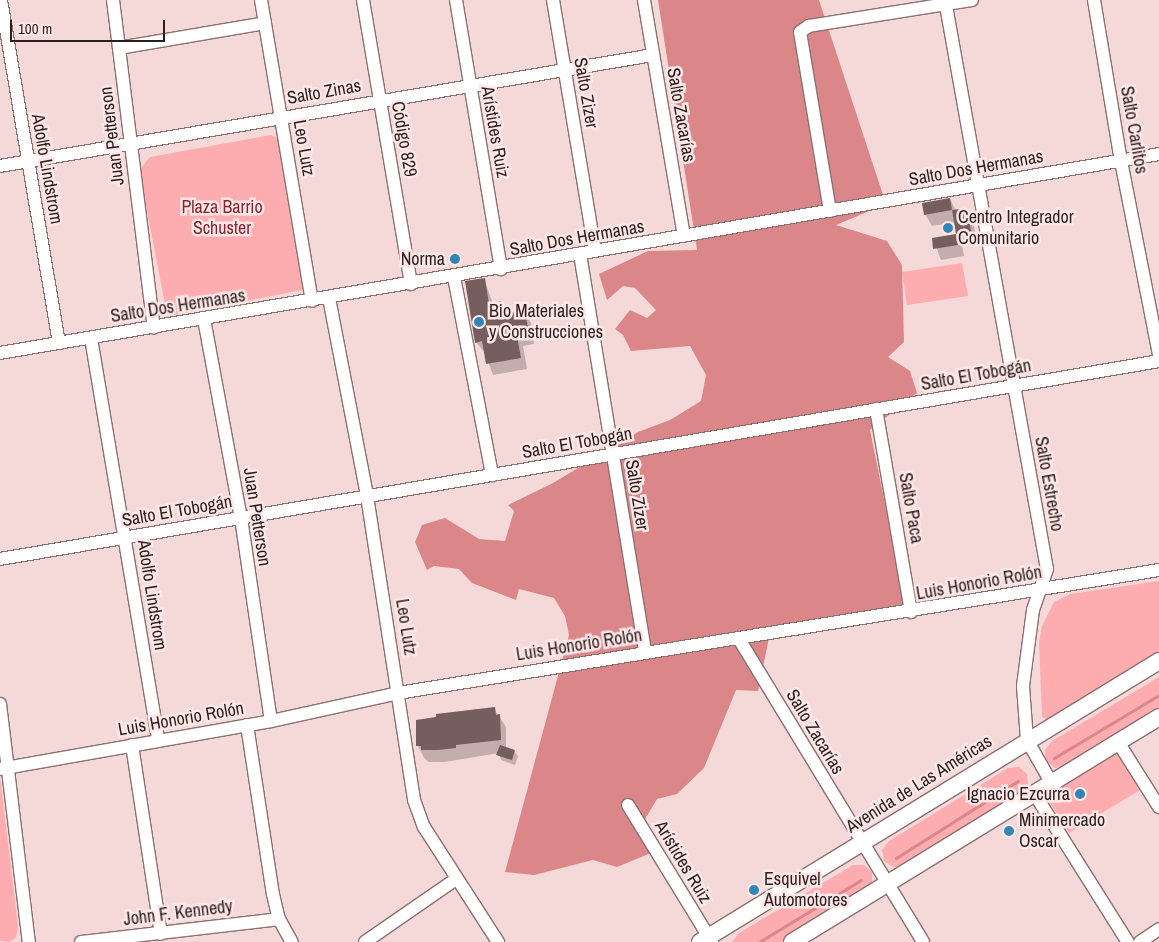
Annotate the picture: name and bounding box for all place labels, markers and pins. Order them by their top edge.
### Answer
place label: Centro Integrador Comunitario [958,207,1074,250]
marker: Centro Integrador Comunitario [942,222,954,234]
place label: Norma [401,248,445,270]
marker: Norma [449,253,461,265]
place label: Bio Materiales y Construcciones [489,301,603,344]
marker: Bio Materiales y Construcciones [473,316,485,328]
place label: Ignacio Ezcurra [967,783,1070,805]
marker: Ignacio Ezcurra [1074,788,1086,800]
place label: Minimercado Oscar [1019,810,1105,852]
marker: Minimercado Oscar [1003,825,1015,837]
place label: Esquivel Automotores [764,869,848,912]
marker: Esquivel Automotores [748,884,760,896]

